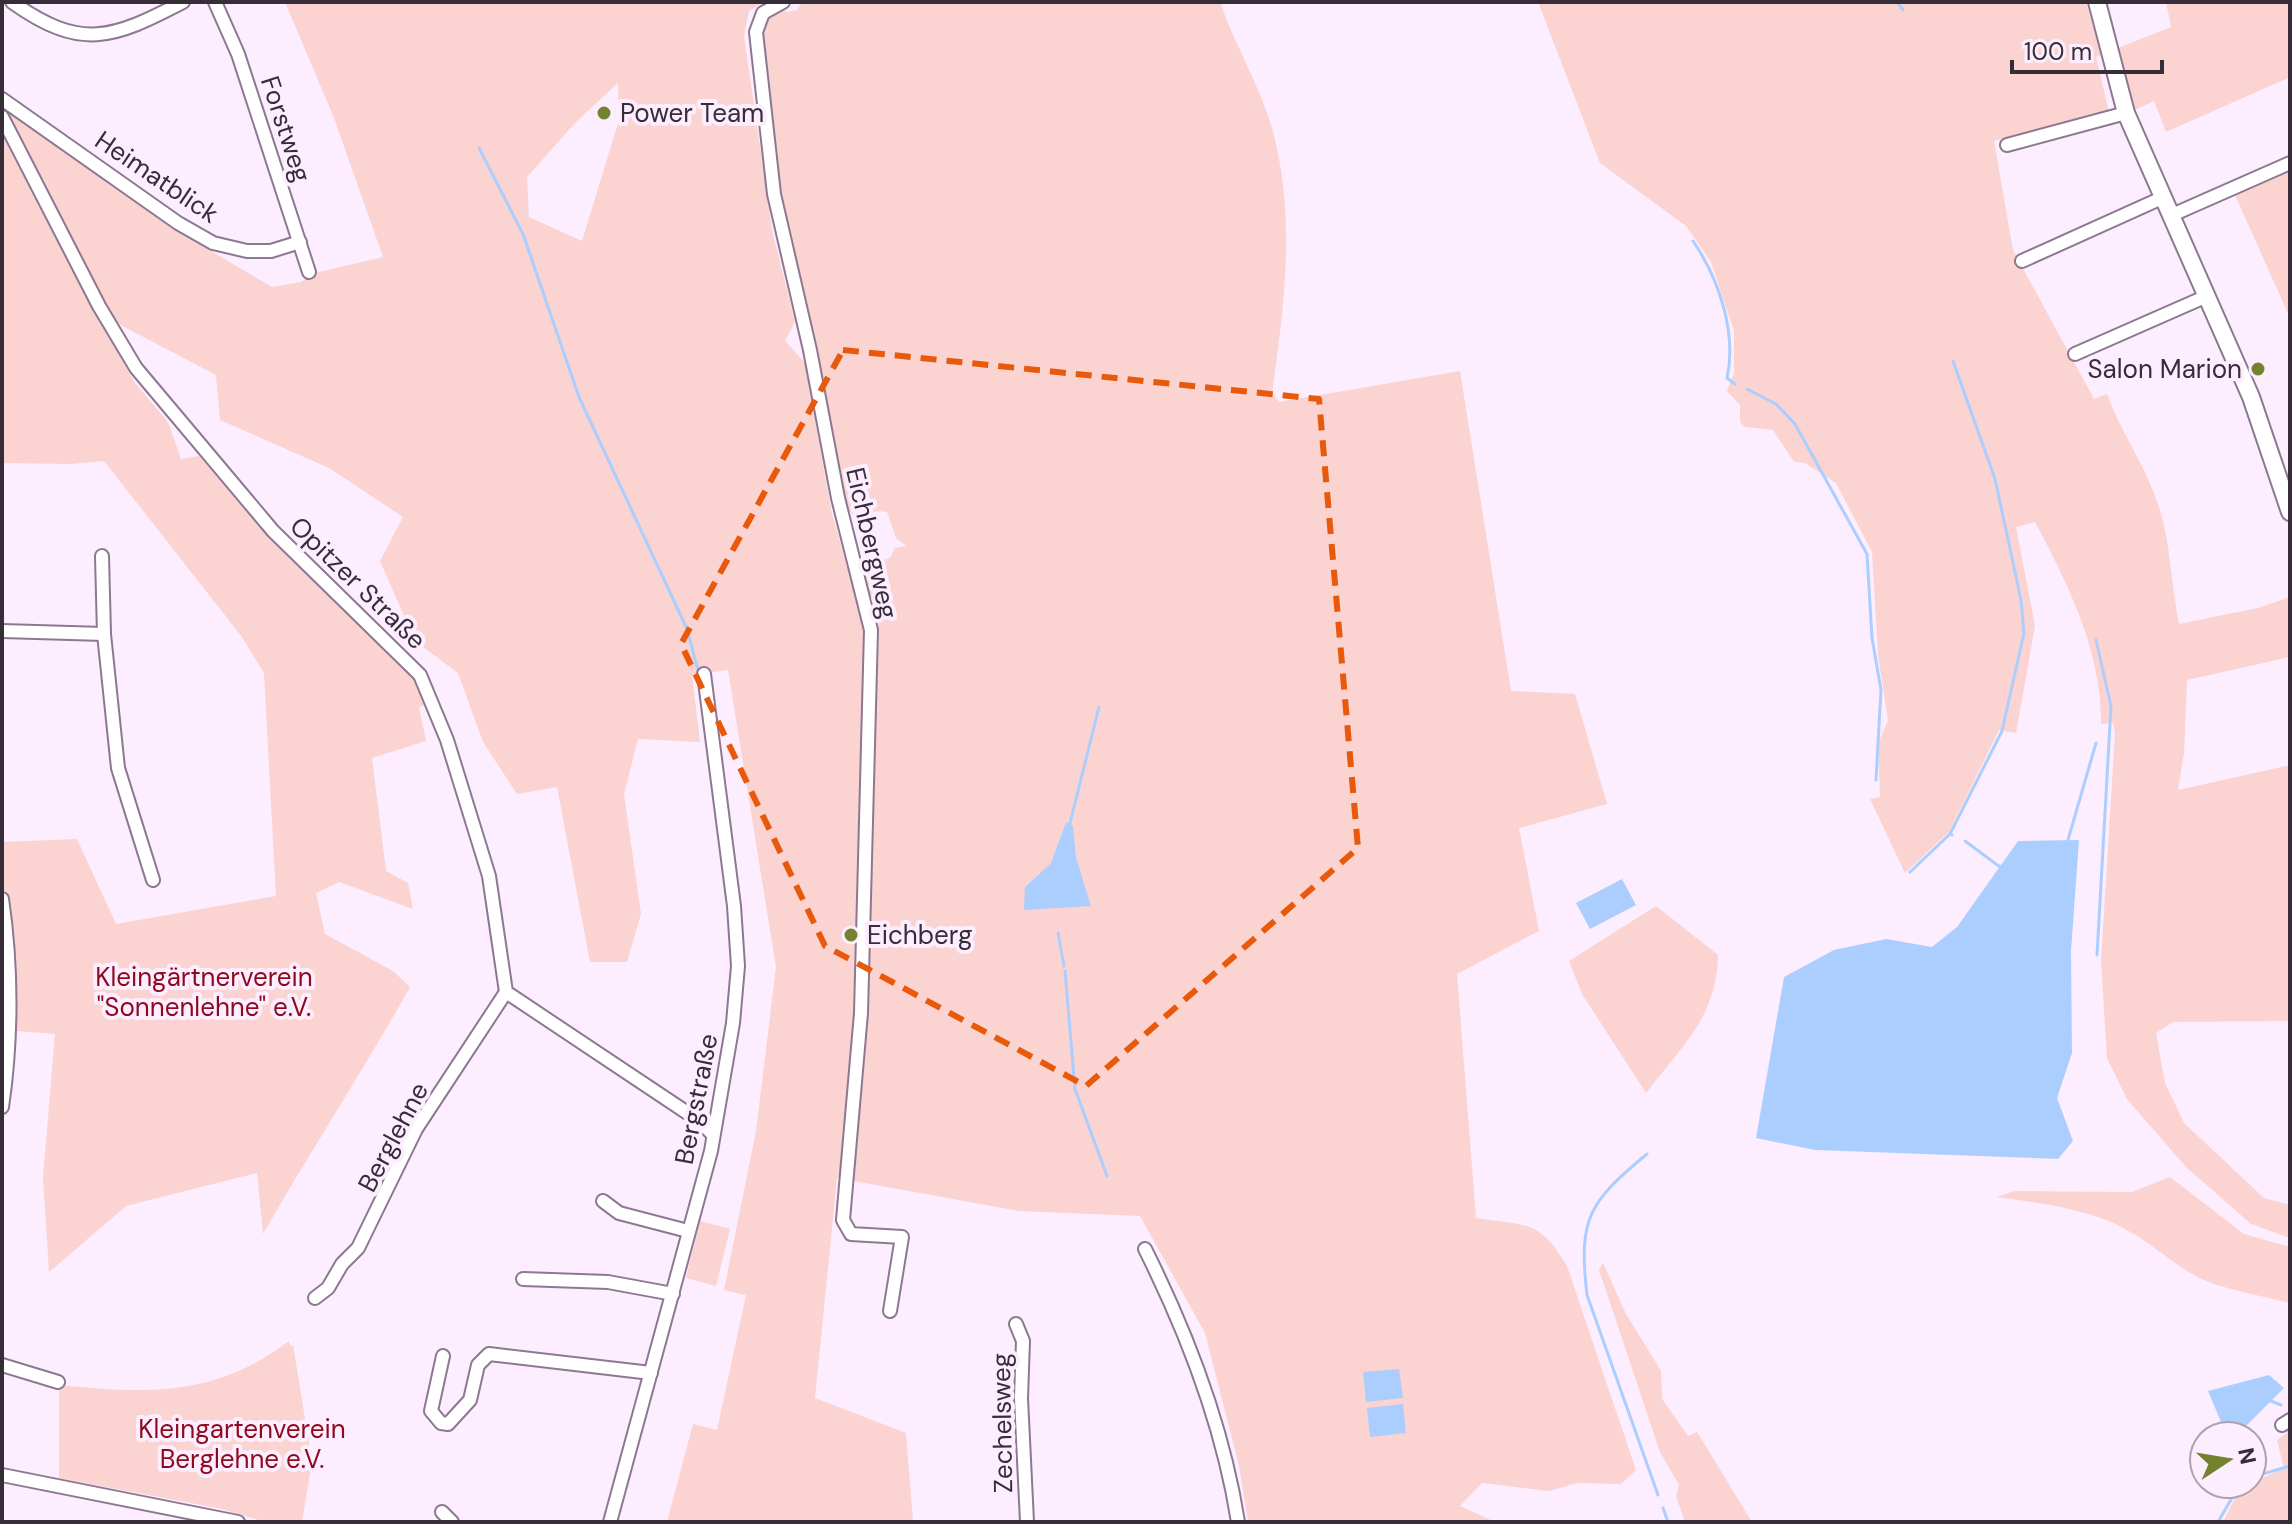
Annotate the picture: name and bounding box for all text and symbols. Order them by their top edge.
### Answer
scale bar [2012,24,2162,74]
text: 100 m [2024,36,2092,67]
street label: Forstweg [253,72,319,186]
place label: Power Team [620,96,764,130]
marker: Power Team [595,104,613,122]
street label: Heimatblick [89,123,225,231]
place label: Salon Marion [2088,352,2242,386]
marker: Salon Marion [2249,360,2267,378]
street label: Eichbergweg [838,464,906,622]
street label: Opitzer Straße [283,509,433,657]
place label: Eichberg [867,918,973,952]
marker: Eichberg [842,926,860,944]
park label: Kleingärtnerverein "Sonnenlehne" e.V. [95,960,313,1024]
street label: Bergstraße [667,1031,725,1167]
street label: Berglehne [350,1076,436,1198]
street label: Zechelsweg [984,1353,1020,1493]
park label: Kleingartenverein Berglehne e.V. [138,1412,346,1476]
north arrow [2188,1420,2268,1500]
text: N [2231,1445,2263,1467]

